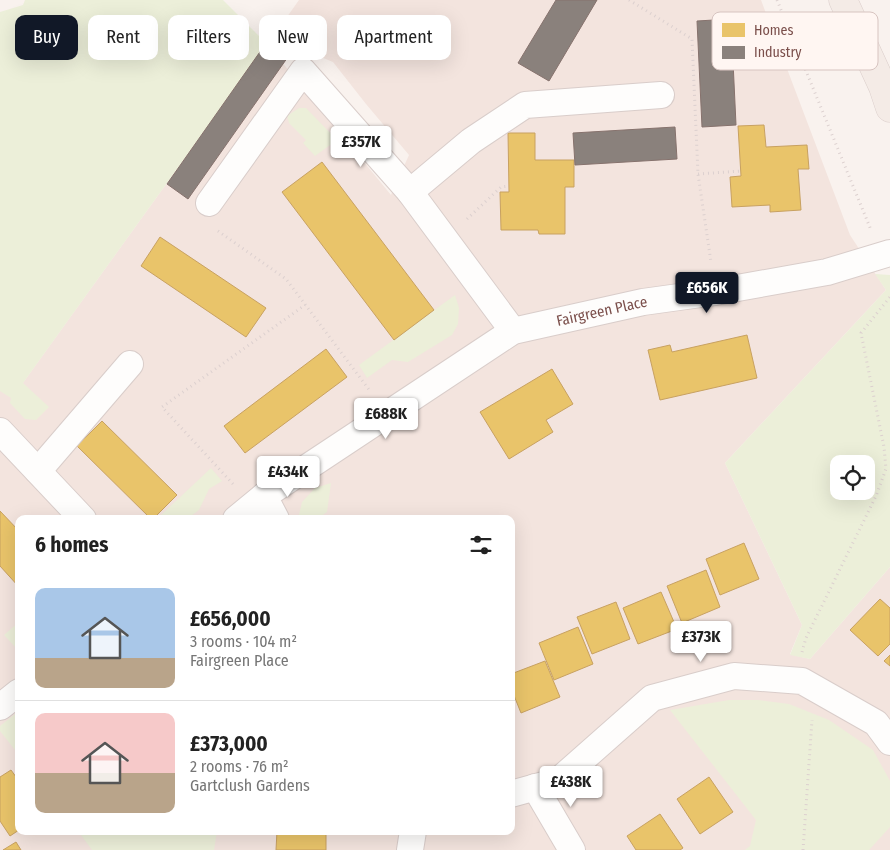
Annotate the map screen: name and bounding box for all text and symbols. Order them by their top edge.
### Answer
legend [712,12,878,70]
chip: Buy [15,15,78,60]
chip: Rent [88,15,158,60]
chip: Filters [168,15,249,60]
chip: New [259,15,327,60]
chip: Apartment [337,15,451,60]
text: Homes [754,22,794,39]
text: Industry [754,44,802,61]
pin: £357K [326,126,396,168]
text: £357K [341,132,381,151]
pin: £656K [672,272,742,314]
text: £656K [686,278,728,297]
street label: Fairgreen Place [555,293,648,330]
pin: £688K [351,398,421,440]
text: £688K [365,404,407,423]
map controls [830,455,875,500]
button: locate [830,455,875,500]
pin: £434K [253,456,323,498]
text: £434K [268,462,308,481]
icon: filters [467,531,495,559]
text: 6 homes [35,532,108,558]
text: £656,000 [190,606,271,632]
icon: home [75,608,135,668]
pin: £373K [666,620,736,663]
text: £373K [682,627,721,646]
text: 3 rooms · 104 m² [190,632,297,651]
text: Fairgreen Place [190,651,289,670]
text: £373,000 [190,731,268,757]
icon: home [75,733,135,793]
text: 2 rooms · 76 m² [190,757,289,776]
pin: £438K [536,766,606,808]
text: £438K [551,772,591,791]
text: Gartclush Gardens [190,776,310,795]

